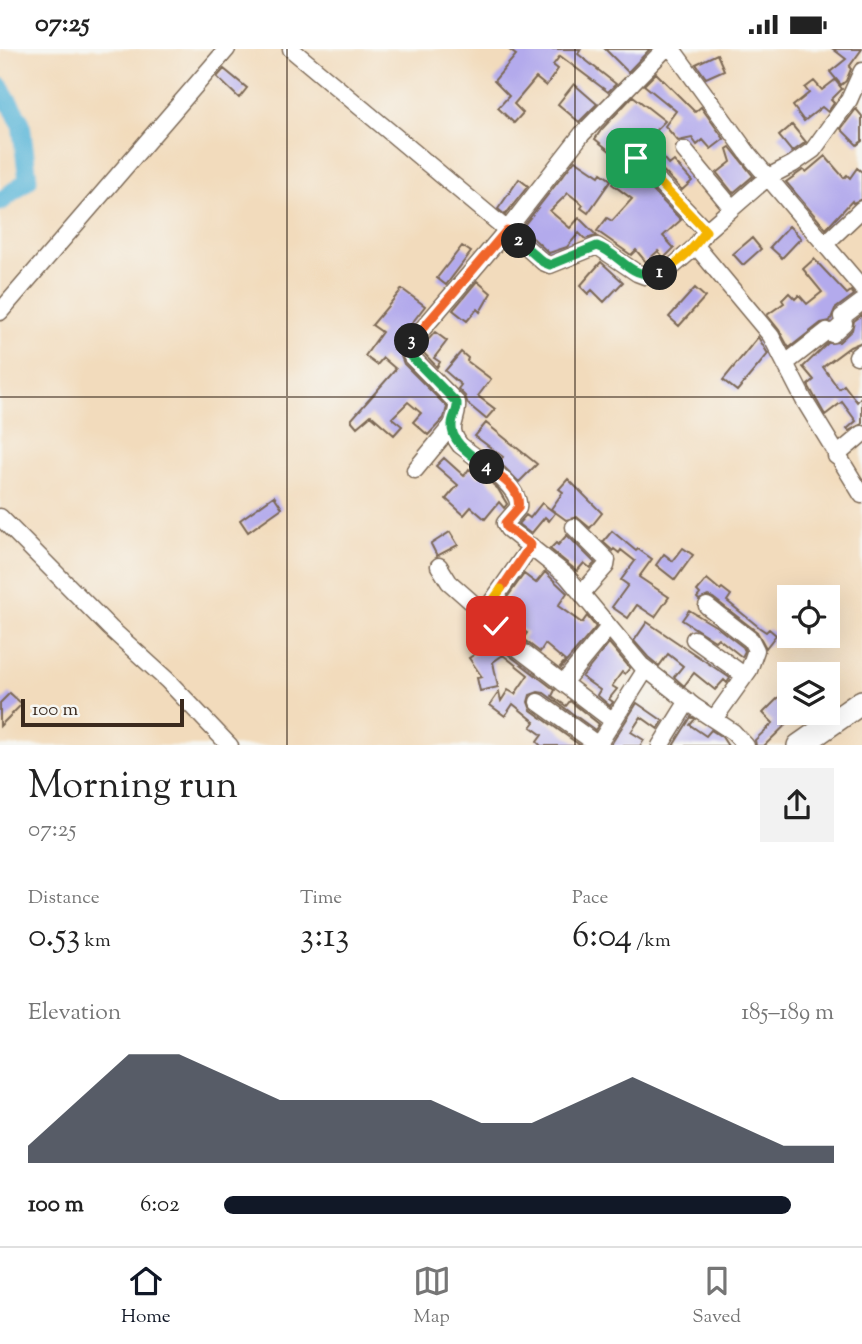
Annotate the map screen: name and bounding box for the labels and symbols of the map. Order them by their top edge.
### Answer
pin [606,128,666,188]
pin: 2 [502,223,536,259]
pin: 1 [642,255,678,291]
pin: 3 [394,323,430,359]
pin: 4 [470,449,504,485]
pin [466,596,526,656]
scale bar [21,697,184,728]

